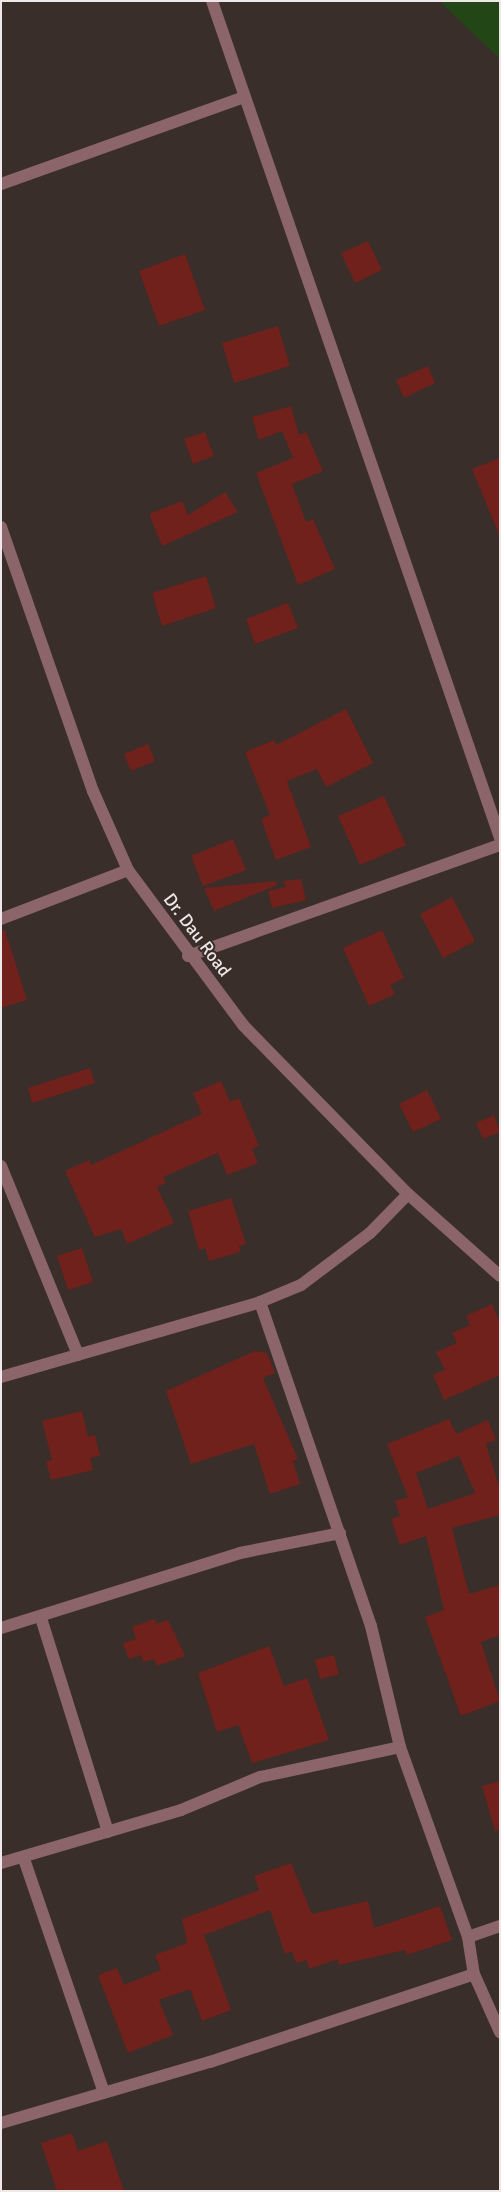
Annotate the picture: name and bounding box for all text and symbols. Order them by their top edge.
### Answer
street label: Dr. Dau Road [159,889,235,981]

